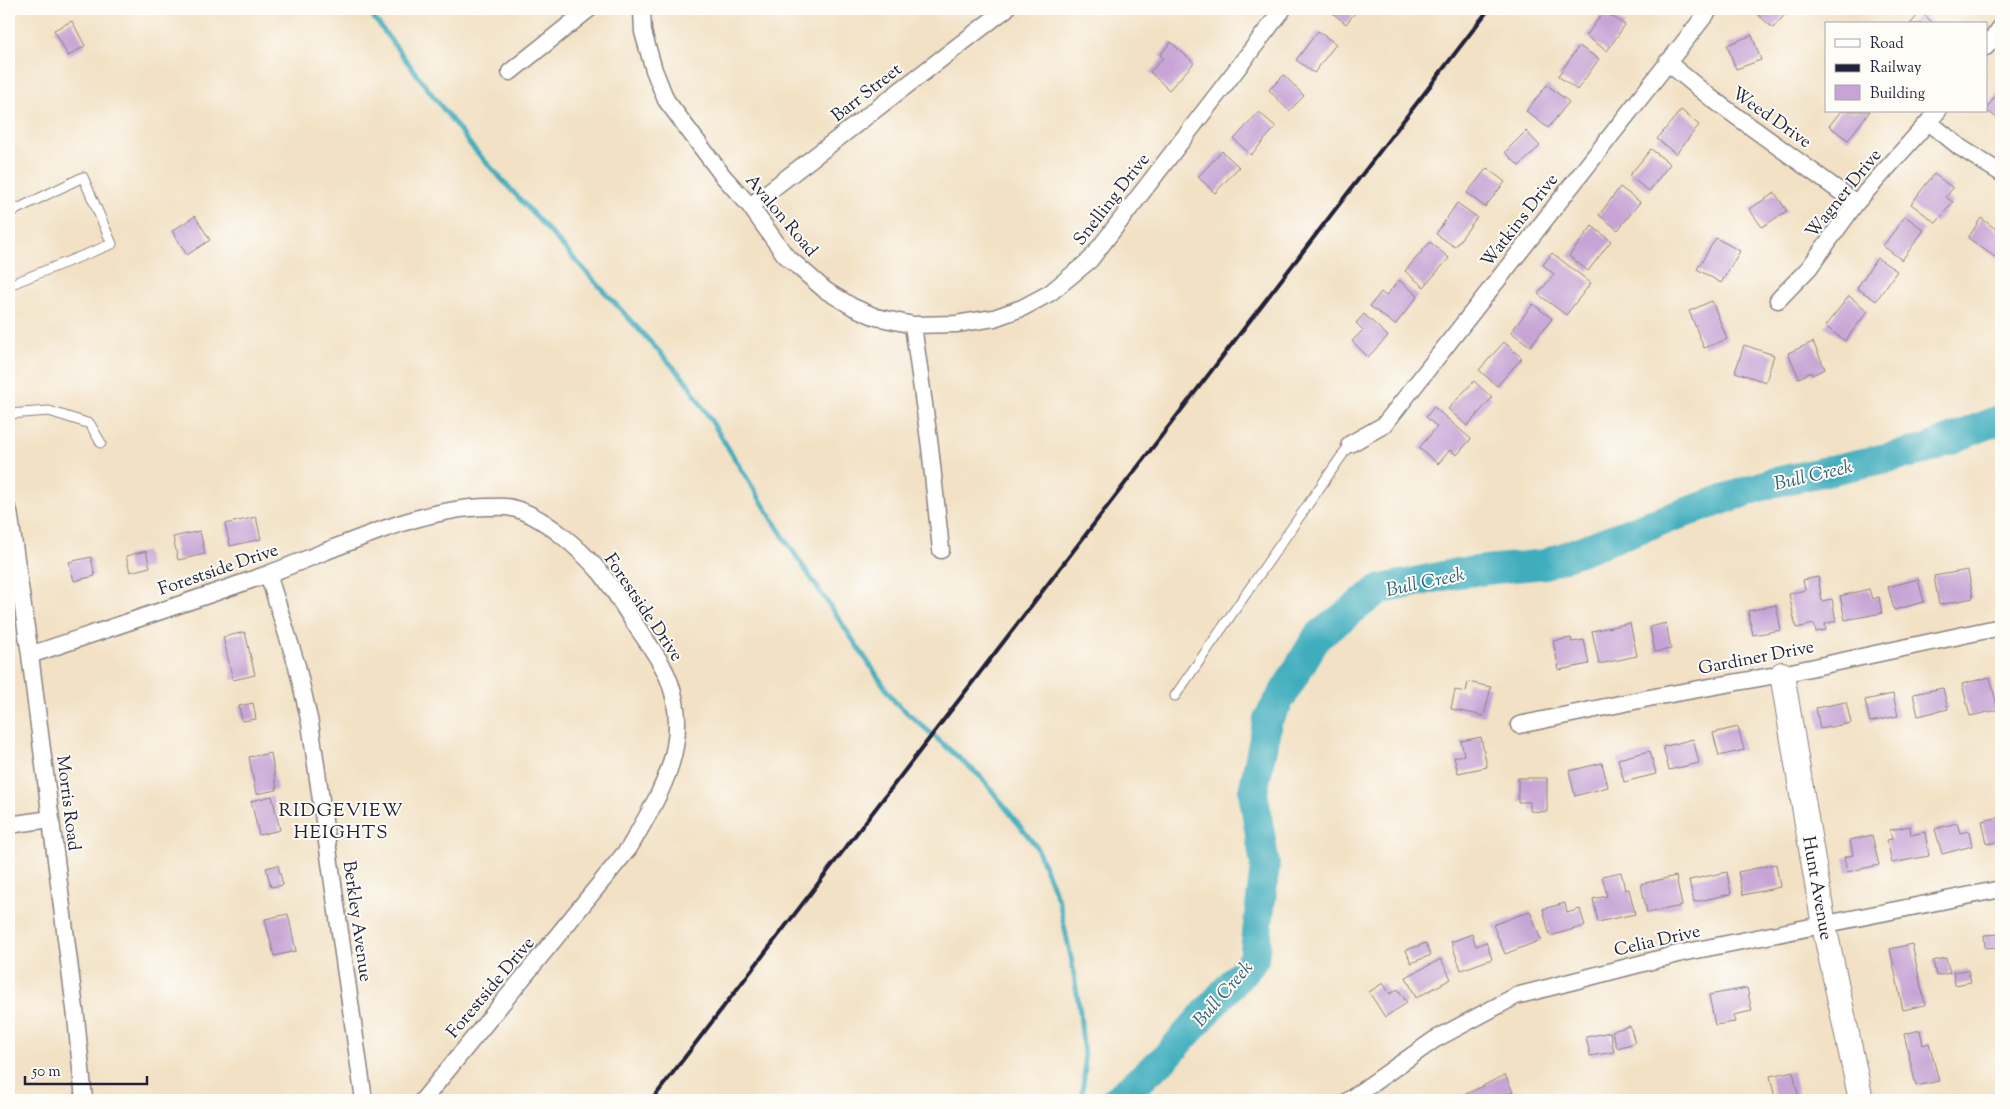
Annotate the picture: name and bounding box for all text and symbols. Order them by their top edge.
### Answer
legend [1825,22,1988,112]
text: Road [1870,34,1904,55]
street label: Barr Street [826,58,908,129]
text: Railway [1870,58,1922,79]
street label: Weed Drive [1726,82,1816,156]
text: Building [1870,84,1925,105]
street label: Wagner Drive [1800,144,1889,245]
street label: Snelling Drive [1068,148,1157,252]
street label: Avalon Road [738,169,823,263]
street label: Watkins Drive [1476,169,1566,274]
water label: Bull Creek [1772,454,1856,499]
street label: Forestside Drive [155,538,282,604]
street label: Forestside Drive [596,549,688,667]
water label: Bull Creek [1384,562,1468,605]
street label: Gardiner Drive [1696,635,1817,683]
street label: Morris Road [48,754,86,853]
district label: RIDGEVIEW HEIGHTS [278,798,404,847]
street label: Hunt Avenue [1794,834,1838,942]
street label: Berkley Avenue [335,859,377,984]
street label: Celia Drive [1612,919,1703,965]
street label: Forestside Drive [441,932,542,1045]
water label: Bull Creek [1188,956,1260,1033]
scale bar [25,1054,148,1086]
text: 50 m [31,1062,61,1083]

